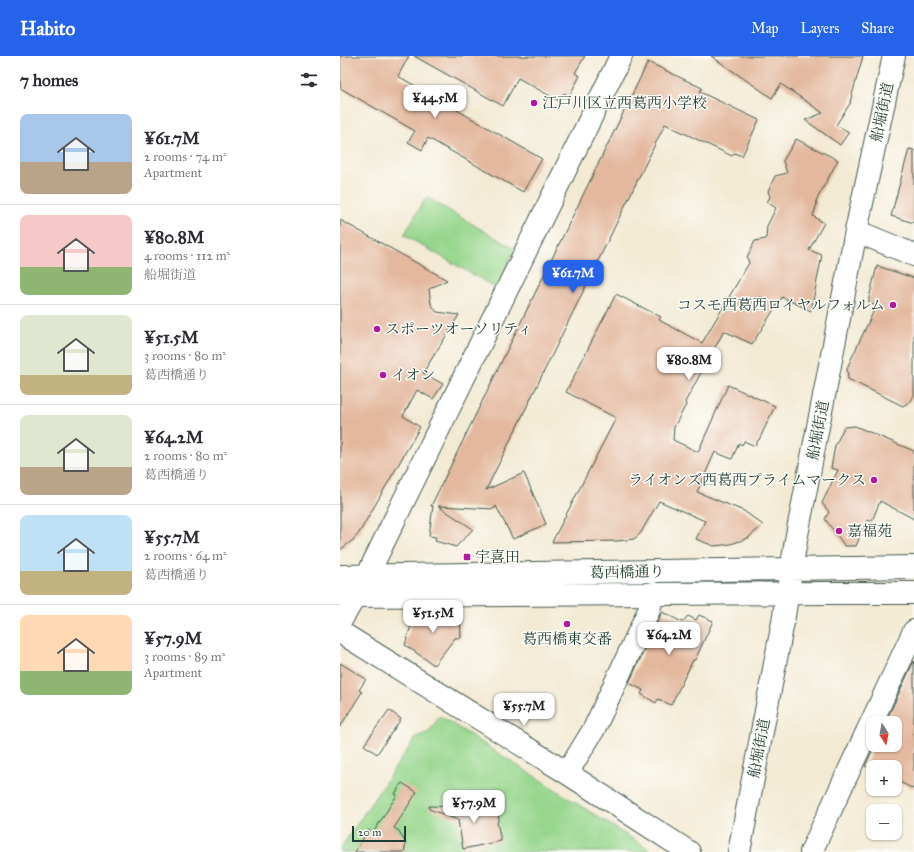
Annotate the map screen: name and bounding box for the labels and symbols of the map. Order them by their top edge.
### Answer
street label: 船堀街道 [867,81,897,143]
pin: ¥44.5M [402,85,468,119]
place label: 江戸川区立西葛西小学校 [542,94,707,112]
marker: 江戸川区立西葛西小学校 [529,98,539,108]
pin: ¥61.7M [540,260,606,294]
place label: コスモ西葛西ロイヤルフォルム [677,296,885,314]
marker: コスモ西葛西ロイヤルフォルム [888,300,898,310]
place label: スポーツオーソリティ [385,320,532,338]
marker: スポーツオーソリティ [372,324,382,334]
pin: ¥80.8M [656,347,722,381]
place label: イオン [391,366,436,384]
marker: イオン [378,370,388,380]
street label: 船堀街道 [803,399,833,461]
place label: ライオンズ西葛西プライムマークス [628,471,866,489]
marker: ライオンズ西葛西プライムマークス [869,475,879,485]
place label: 嘉福苑 [847,522,892,540]
marker: 嘉福苑 [834,526,844,536]
place label: 宇喜田 [475,548,520,566]
marker: 宇喜田 [462,552,472,562]
street label: 葛西橋通り [589,562,665,582]
pin: ¥51.5M [400,600,466,634]
marker: 葛西橋東交番 [562,619,572,629]
pin: ¥64.2M [636,622,702,656]
place label: 葛西橋東交番 [522,630,612,648]
pin: ¥55.7M [491,693,557,727]
north arrow [866,716,902,752]
street label: 船堀街道 [744,717,774,779]
pin: ¥57.9M [441,790,507,824]
scale bar [352,824,406,843]

